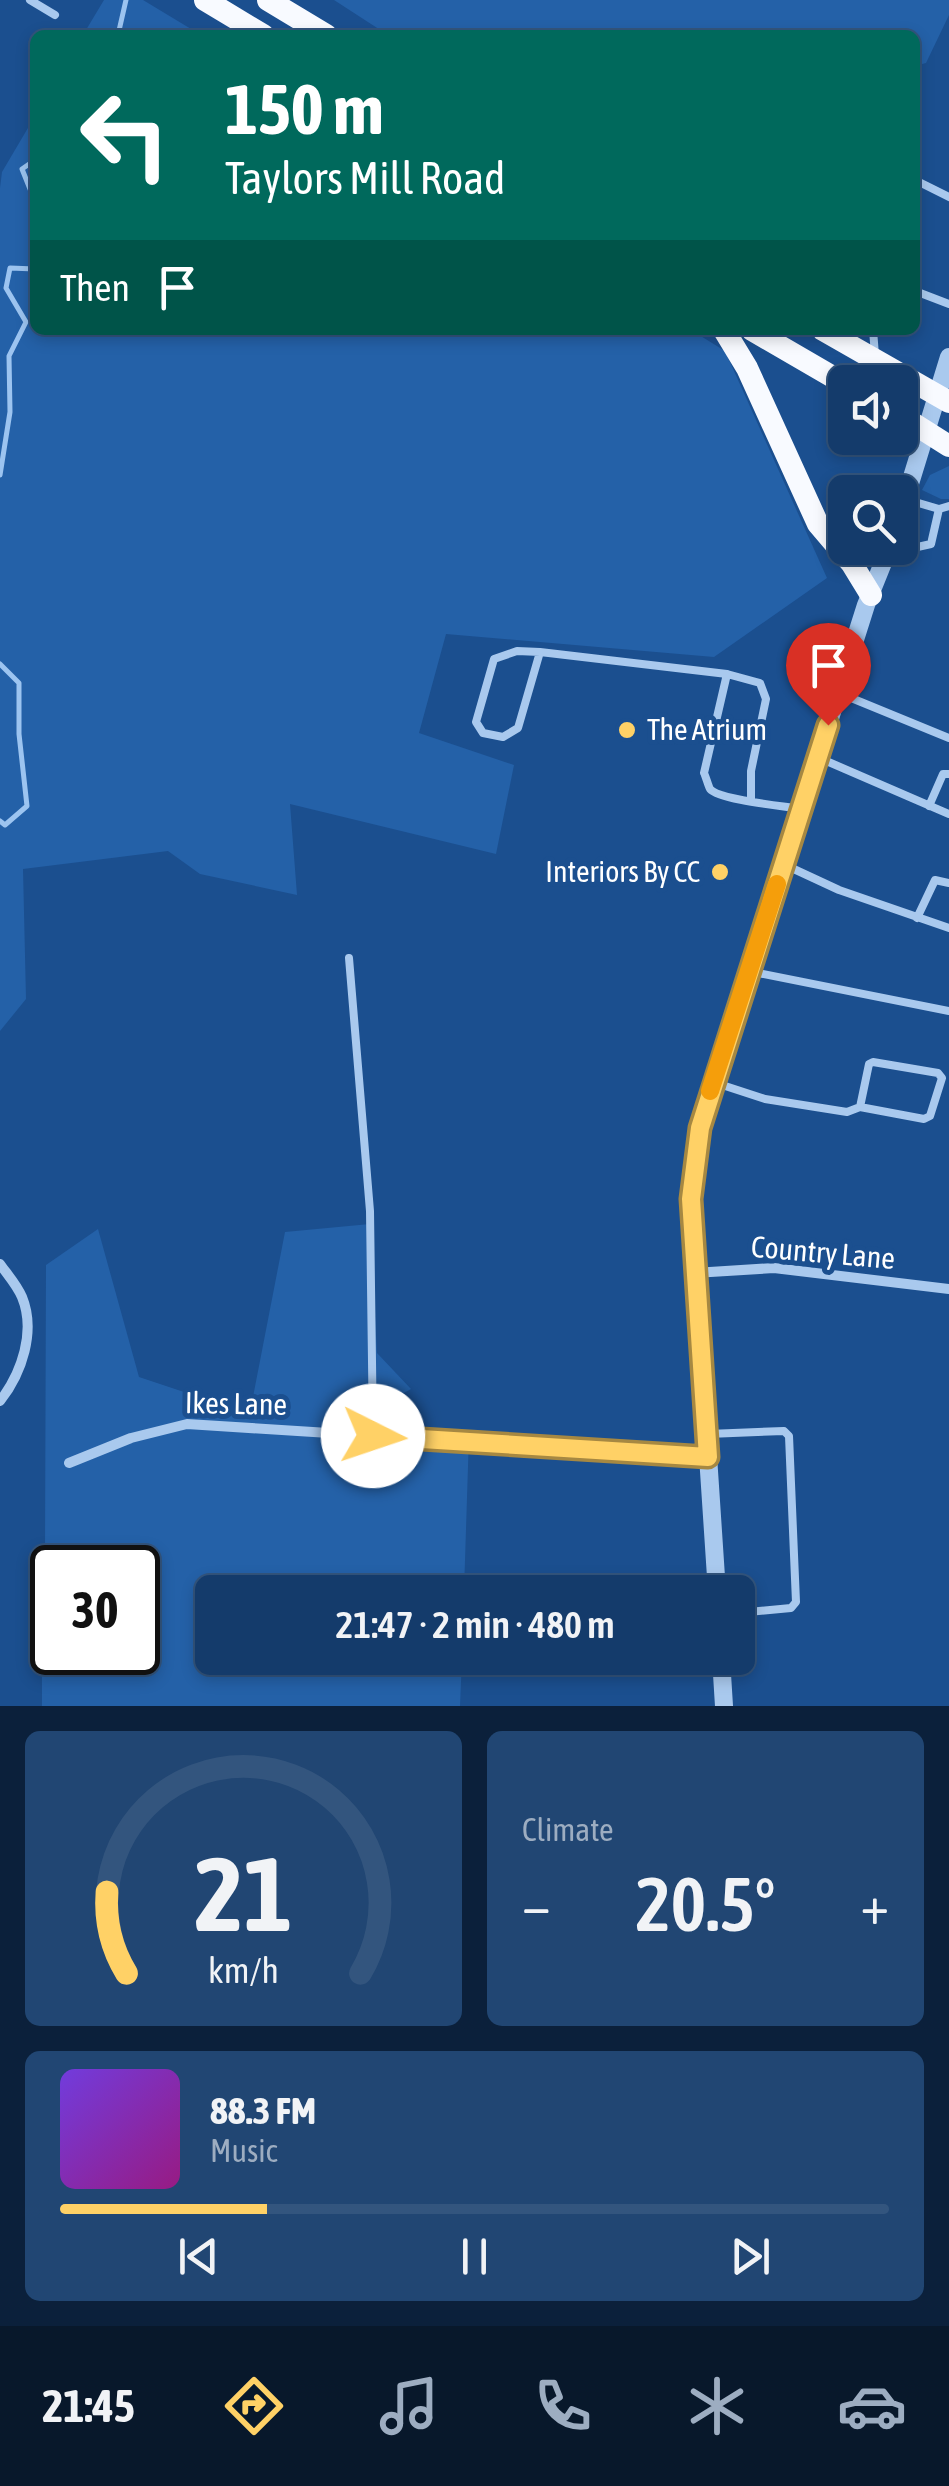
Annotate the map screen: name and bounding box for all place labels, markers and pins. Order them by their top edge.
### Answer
pin [786,623,871,726]
place label: The Atrium [647,712,767,746]
marker: The Atrium [616,719,638,741]
place label: Interiors By CC [545,854,700,888]
marker: Interiors By CC [709,861,731,883]

